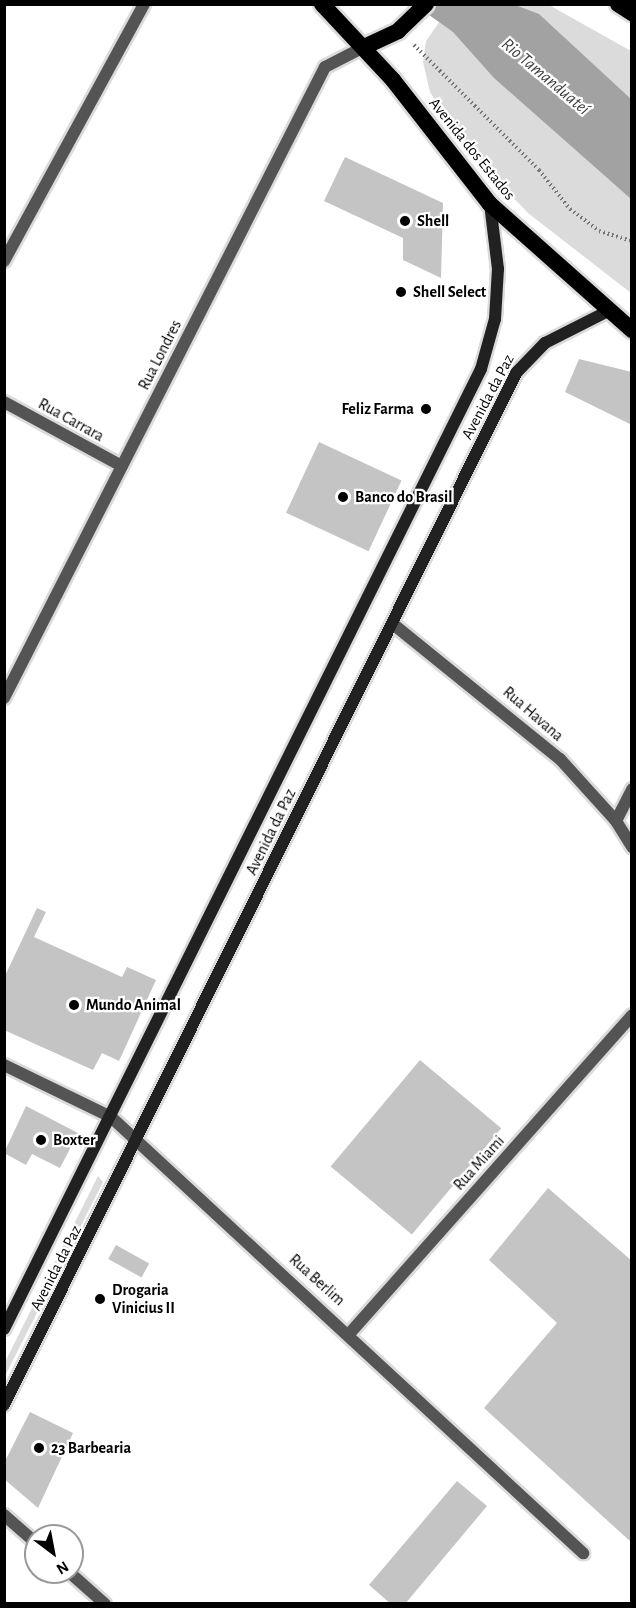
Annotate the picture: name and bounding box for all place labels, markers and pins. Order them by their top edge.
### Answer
place label: Shell [417,211,449,231]
marker: Shell [398,214,412,228]
place label: Shell Select [413,282,486,302]
marker: Shell Select [394,285,408,299]
place label: Feliz Farma [341,399,414,419]
marker: Feliz Farma [419,402,433,416]
place label: Banco do Brasil [355,487,452,507]
marker: Banco do Brasil [336,490,350,504]
place label: Mundo Animal [86,995,181,1015]
marker: Mundo Animal [67,998,81,1012]
place label: Boxter [53,1130,96,1150]
marker: Boxter [34,1133,48,1147]
place label: Drogaria Vinicius II [112,1280,175,1318]
marker: Drogaria Vinicius II [93,1292,107,1306]
place label: 23 Barbearia [51,1438,131,1458]
marker: 23 Barbearia [32,1441,46,1455]

